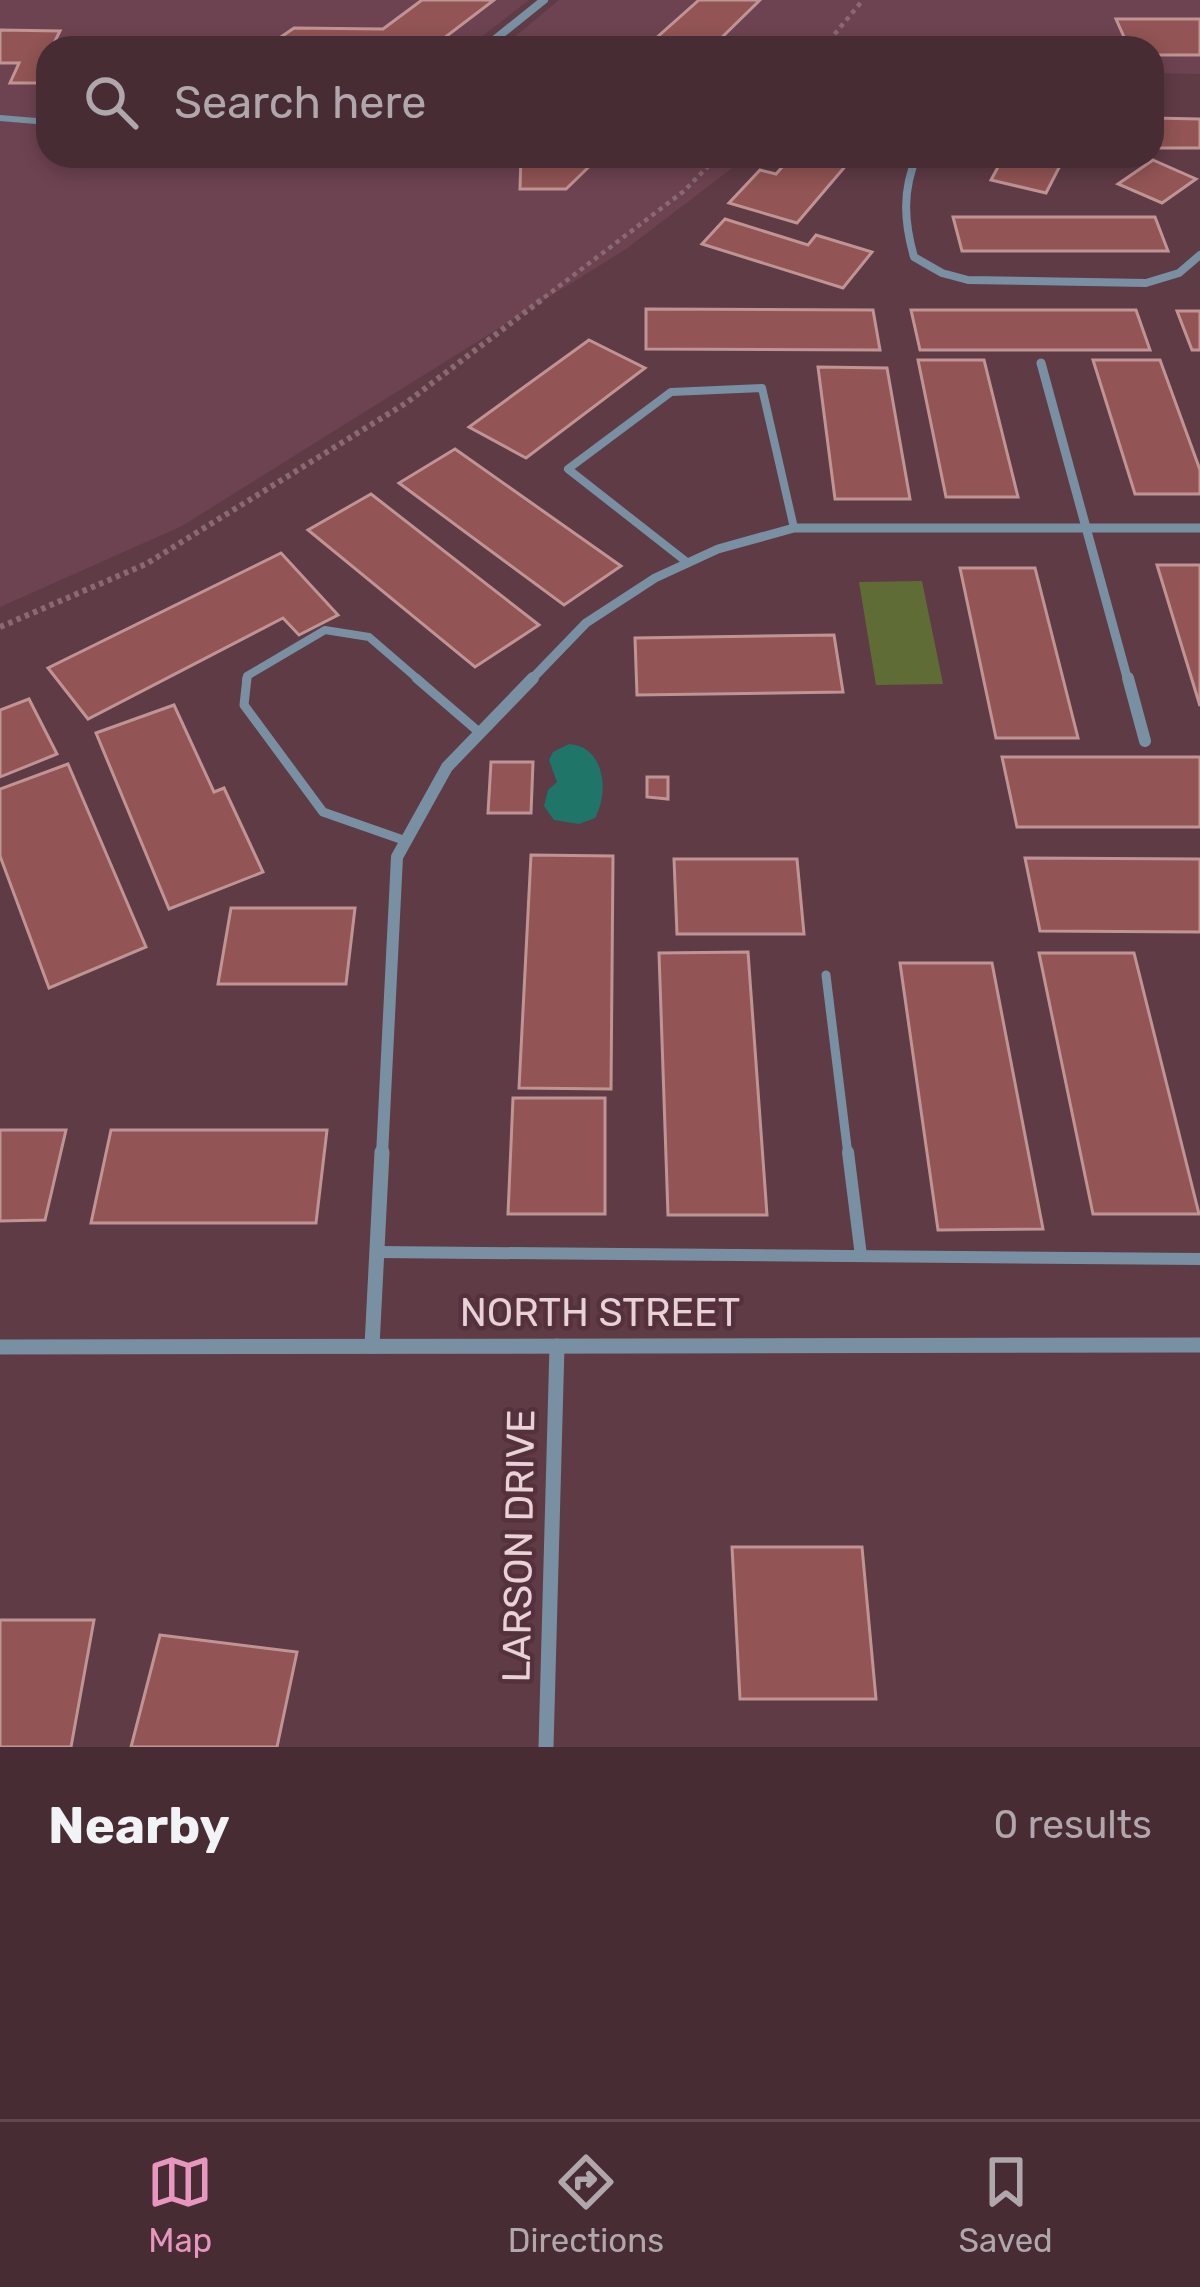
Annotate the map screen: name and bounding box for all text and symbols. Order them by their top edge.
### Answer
search box [36,36,1164,168]
icon: search [78,69,144,135]
text: Search here [174,76,426,129]
street label: NORTH STREET [460,1290,740,1336]
street label: LARSON DRIVE [494,1409,544,1683]
text: Nearby [48,1795,230,1856]
text: 0 results [993,1802,1152,1848]
tab: Map [147,2149,213,2260]
tab: Directions [508,2149,664,2260]
tab: Saved [959,2149,1053,2260]

